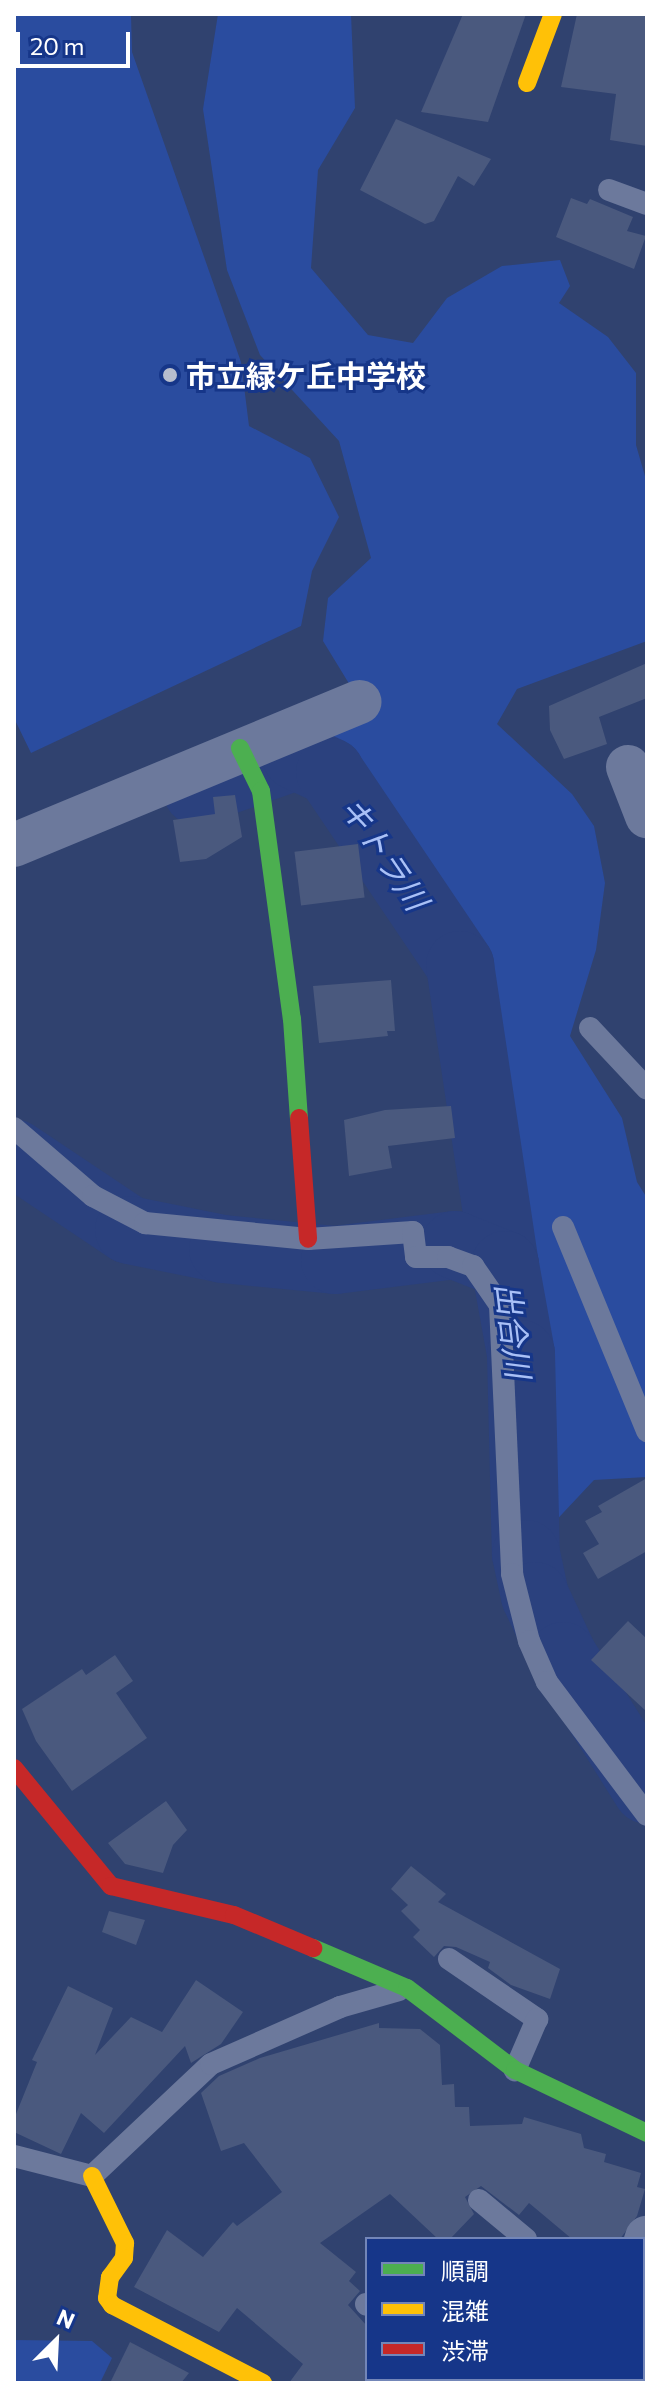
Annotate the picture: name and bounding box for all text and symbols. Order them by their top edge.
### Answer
scale bar [20,16,134,66]
text: 20 m [30,31,84,60]
place label: 市立緑ケ丘中学校 [186,357,426,393]
marker: 市立緑ケ丘中学校 [161,366,179,384]
water label: キトラ川 [333,789,437,917]
water label: 出合川 [489,1280,539,1380]
legend [365,2237,645,2381]
text: 順調 [441,2256,489,2285]
text: 混雑 [441,2296,489,2325]
north arrow [16,2301,96,2381]
text: N [53,2303,79,2334]
text: 渋滞 [441,2336,489,2365]

